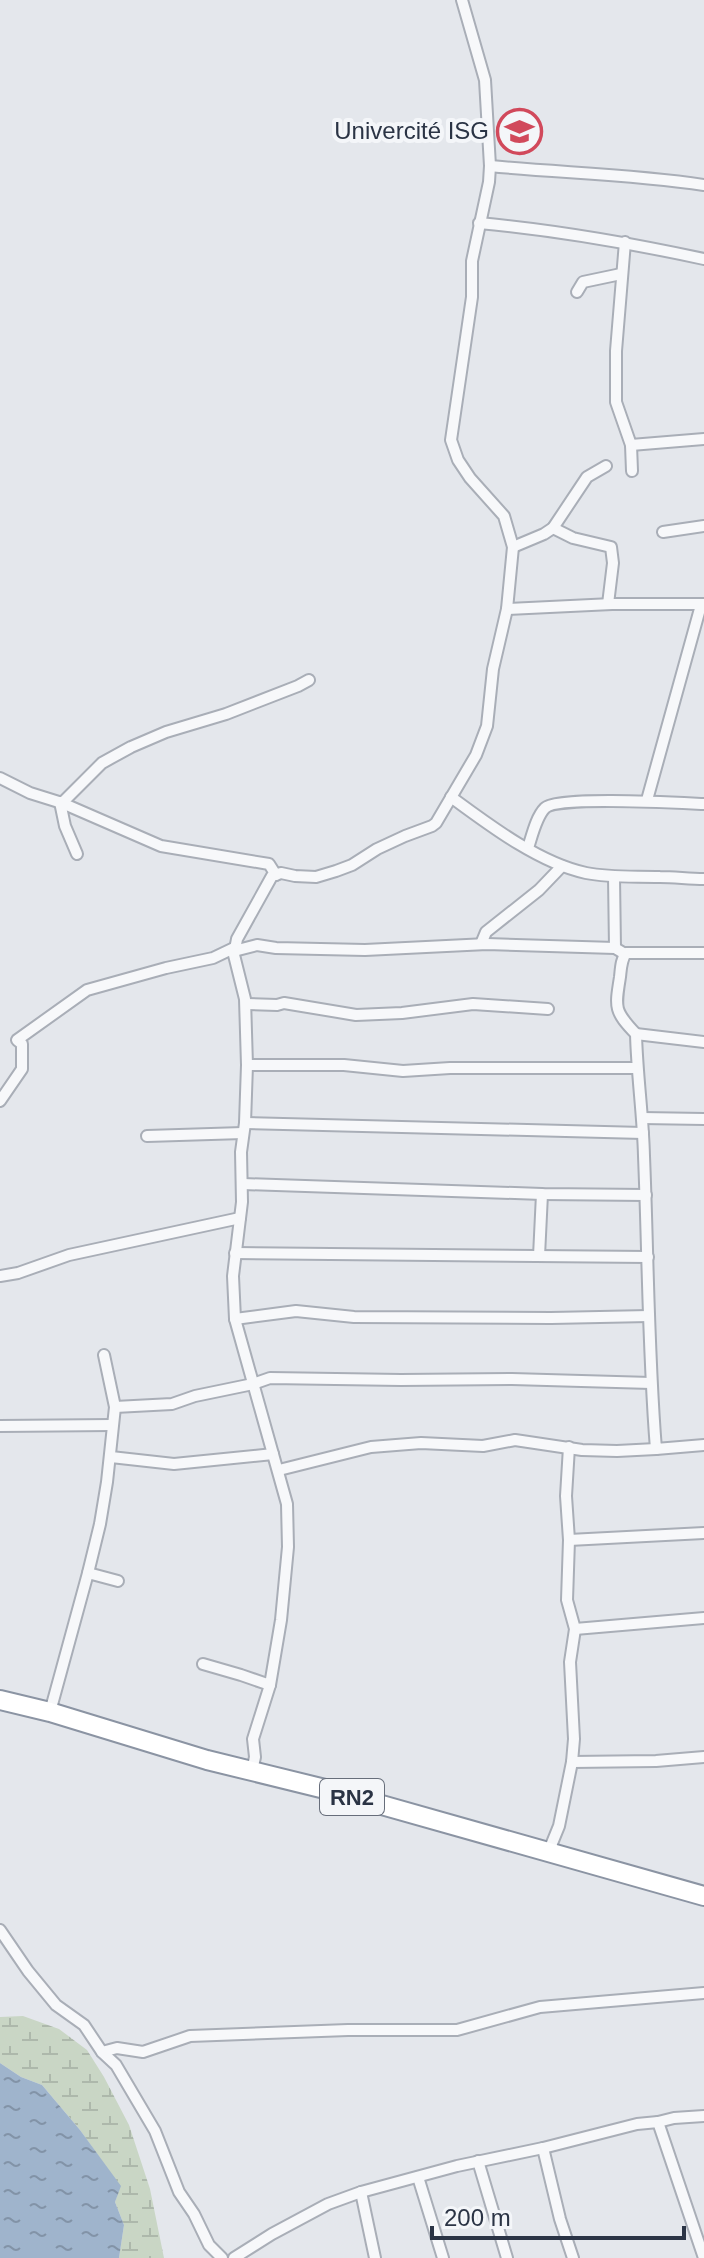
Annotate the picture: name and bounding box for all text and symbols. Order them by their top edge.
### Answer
school or university icon: Univercité ISG [496,107,544,155]
place label: Univercité ISG [334,117,489,144]
road number: RN2 [320,1779,384,1815]
scale bar [432,2190,684,2240]
text: 200 m [444,2204,511,2231]

